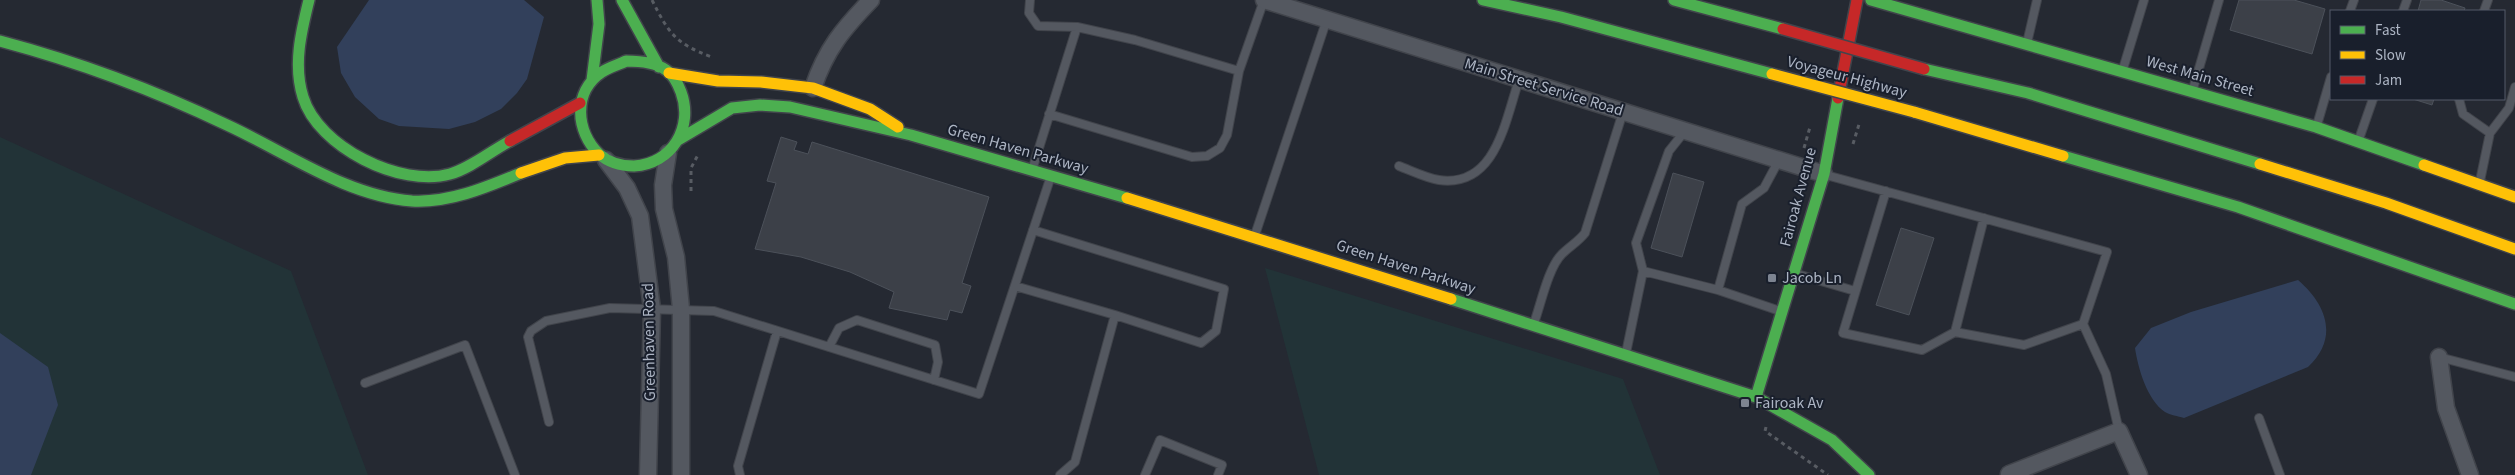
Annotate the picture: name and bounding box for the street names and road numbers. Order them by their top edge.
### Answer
street label: Voyageur Highway [1785,50,1910,104]
street label: West Main Street [2144,50,2257,102]
street label: Main Street Service Road [1462,52,1626,122]
street label: Green Haven Parkway [945,118,1092,180]
street label: Fairoak Avenue [1774,145,1822,249]
street label: Green Haven Parkway [1333,234,1479,300]
street label: Greenhaven Road [637,283,661,401]

